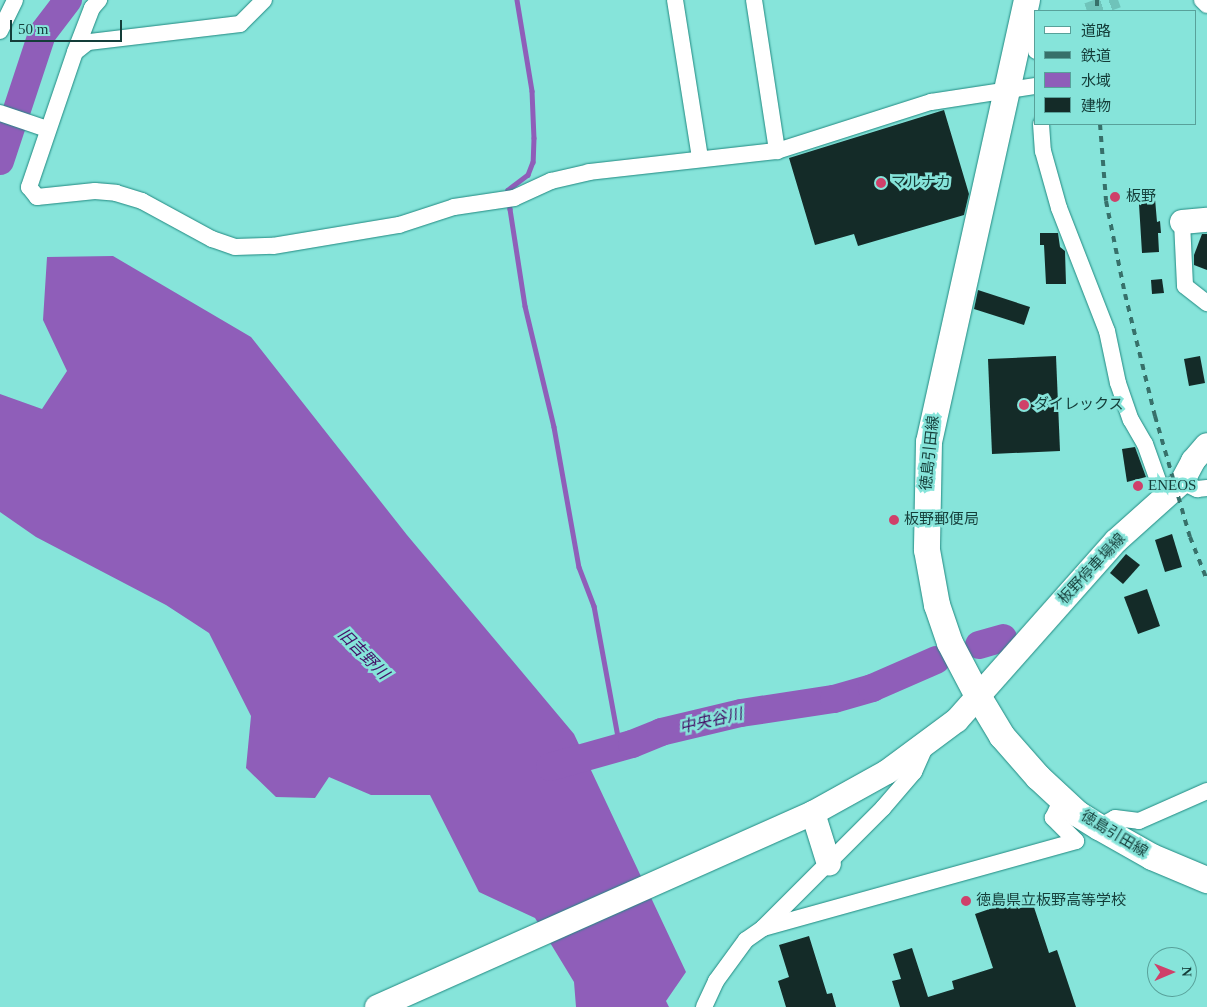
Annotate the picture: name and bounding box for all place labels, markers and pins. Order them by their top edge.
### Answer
place label: マルナカ [891,174,951,192]
marker: マルナカ [875,177,887,189]
place label: 板野 [1126,188,1156,206]
marker: 板野 [1108,190,1122,204]
place label: ダイレックス [1034,396,1124,414]
marker: ダイレックス [1018,399,1030,411]
place label: ENEOS [1148,477,1196,495]
marker: ENEOS [1132,480,1144,492]
place label: 板野郵便局 [904,511,979,529]
marker: 板野郵便局 [888,514,900,526]
place label: 徳島県立板野高等学校 [976,892,1126,910]
marker: 徳島県立板野高等学校 [960,895,972,907]

